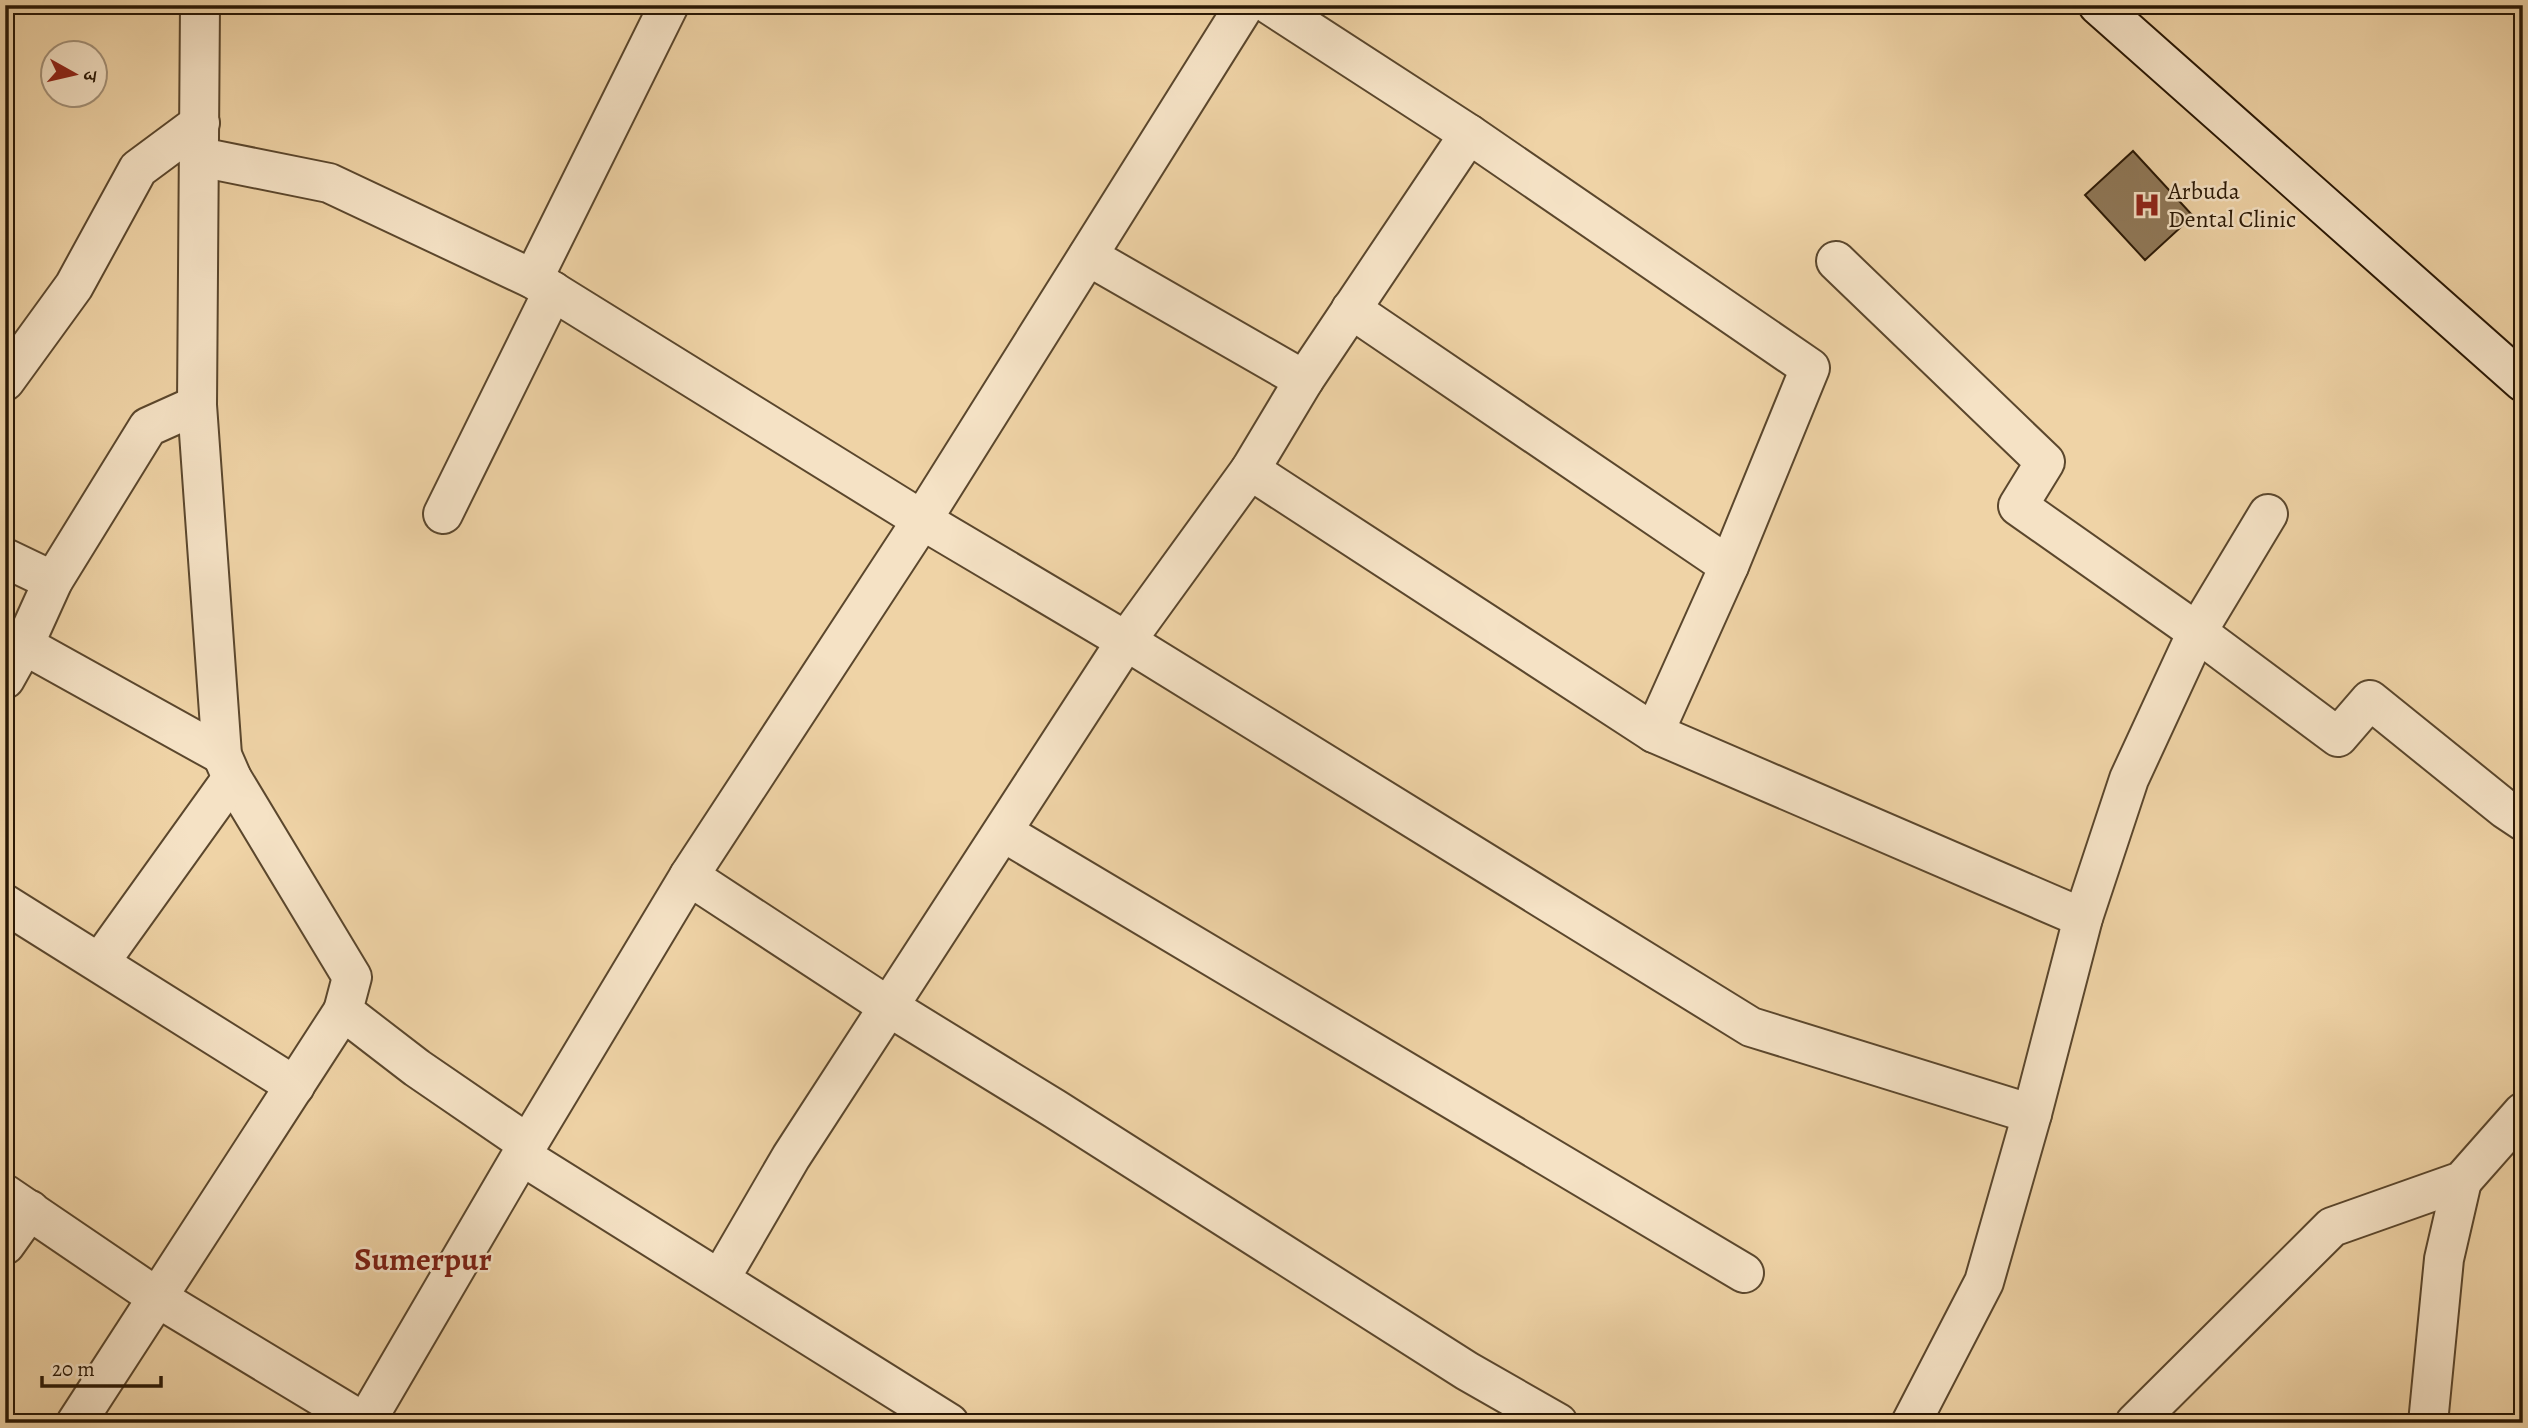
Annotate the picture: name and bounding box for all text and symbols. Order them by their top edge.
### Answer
north arrow [38,38,108,108]
text: उ [76,68,104,84]
place label: Arbuda Dental Clinic [2167,175,2296,235]
hospital icon: Arbuda Dental Clinic [2132,190,2162,220]
district label: Sumerpur [354,1237,492,1281]
scale bar [42,1344,161,1388]
text: 20 m [52,1355,95,1383]

